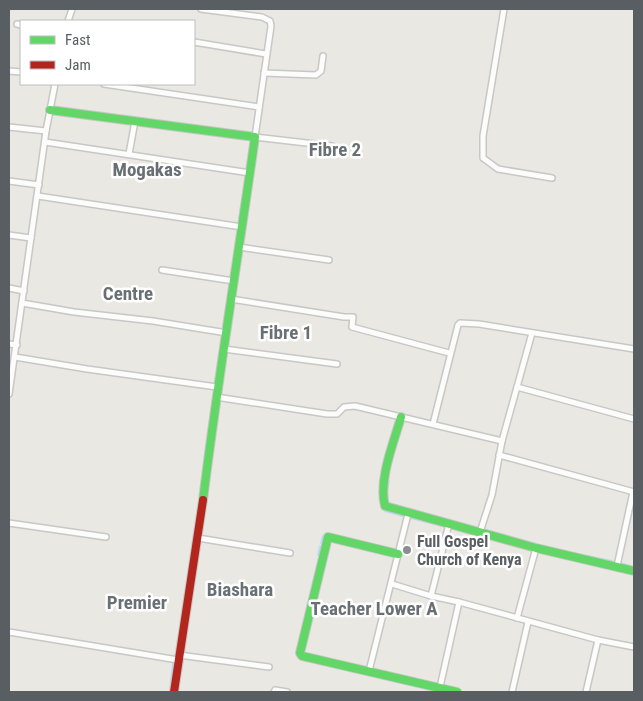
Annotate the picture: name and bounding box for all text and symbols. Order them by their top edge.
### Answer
legend [20,20,195,85]
text: Fast [65,31,90,49]
text: Jam [65,56,91,74]
district label: Fibre 2 [309,138,361,161]
district label: Mogakas [112,158,182,181]
district label: Centre [103,282,153,305]
district label: Fibre 1 [260,321,312,344]
place label: Full Gospel Church of Kenya [417,532,522,569]
marker: Full Gospel Church of Kenya [401,544,413,556]
district label: Biashara [207,578,273,601]
district label: Premier [107,591,167,614]
district label: Teacher Lower A [310,597,438,620]

